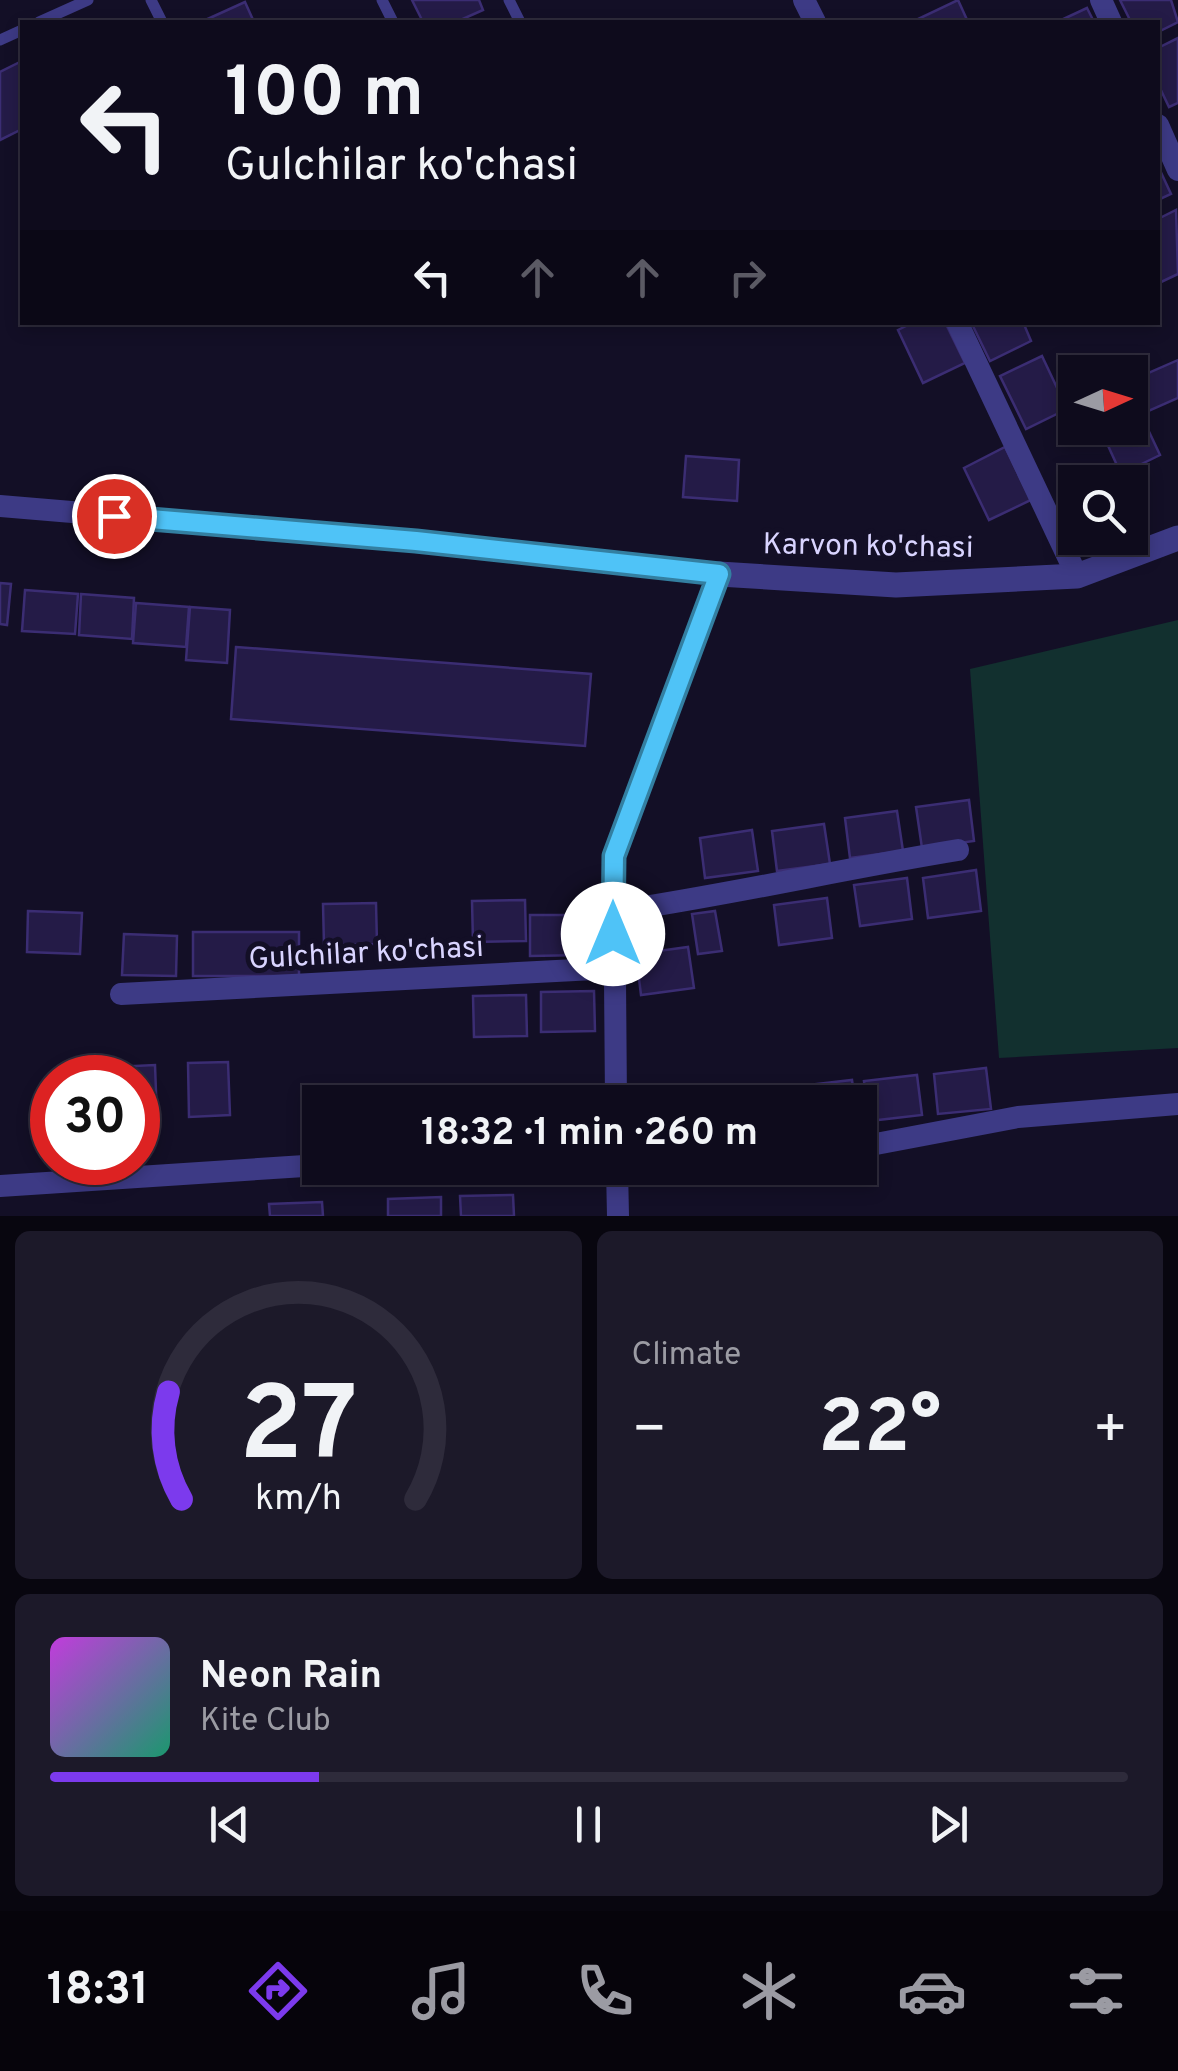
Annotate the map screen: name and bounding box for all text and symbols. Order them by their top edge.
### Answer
text: 100 m [225,52,424,141]
icon: left [60,60,190,190]
text: Gulchilar ko'chasi [225,139,578,196]
icon: left [405,250,460,305]
icon: ahead [510,250,565,305]
icon: ahead [615,250,670,305]
icon: right [720,250,775,305]
north arrow [1058,355,1148,445]
map controls [1058,355,1148,555]
button: search [1058,465,1148,555]
pin [72,474,157,559]
icon: arrive [87,489,142,544]
street label: Karvon ko'chasi [762,527,974,568]
position arrow [561,882,665,986]
street label: Gulchilar ko'chasi [248,930,485,979]
speed limit sign: 30 [30,1055,160,1185]
text: 18:32 · 1 min · 260 m [421,1110,758,1159]
text: Climate [632,1336,741,1376]
text: 27 [239,1365,357,1497]
text: 22° [818,1384,941,1479]
text: − [632,1397,667,1467]
text: + [1093,1397,1128,1467]
text: km/h [255,1477,342,1523]
text: Neon Rain [200,1653,382,1702]
text: Kite Club [200,1702,331,1742]
icon: previous [202,1797,257,1852]
icon: pause [561,1797,616,1852]
icon: next [921,1797,976,1852]
icon: directions [243,1956,313,2026]
icon: music [406,1956,476,2026]
icon: phone [570,1956,640,2026]
icon: climate [734,1956,804,2026]
icon: car [897,1956,967,2026]
icon: filters [1061,1956,1131,2026]
text: 18:31 [47,1963,149,2020]

